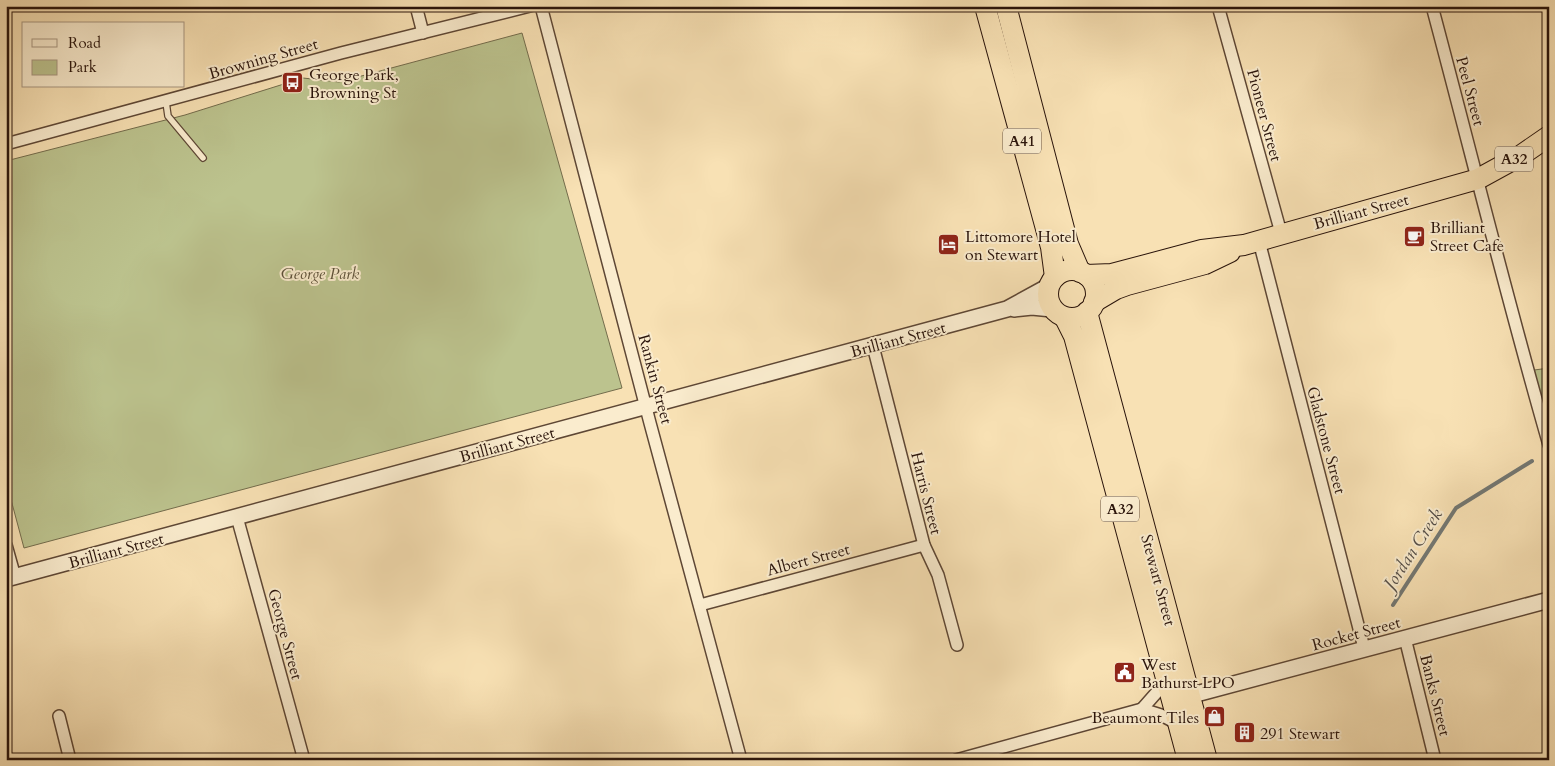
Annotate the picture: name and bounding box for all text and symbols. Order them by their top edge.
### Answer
legend [22,22,185,88]
text: Road [68,33,101,53]
street label: Browning Street [206,33,320,85]
street label: Peel Street [1450,54,1490,128]
text: Park [68,57,97,77]
place label: George Park, Browning St [309,64,399,104]
street label: Pioneer Street [1241,67,1287,164]
bus stop icon: George Park, Browning St [281,71,305,95]
road number: A41 [1003,128,1041,154]
road number: A32 [1495,146,1533,172]
street label: Brilliant Street [1311,189,1411,235]
place label: Brilliant Street Cafe [1430,217,1504,257]
cafe icon: Brilliant Street Cafe [1402,224,1426,248]
place label: Littomore Hotel on Stewart [965,226,1076,266]
hotel icon: Littomore Hotel on Stewart [937,233,961,257]
park label: George Park [281,263,359,285]
street label: Brilliant Street [848,317,948,363]
street label: Rankin Street [632,332,678,427]
street label: Gladstone Street [1301,384,1351,496]
street label: Brilliant Street [457,422,557,468]
street label: Harris Street [905,450,947,537]
road number: A32 [1101,496,1139,522]
water label: Jordan Creek [1376,504,1449,598]
street label: Brilliant Street [66,528,166,574]
street label: Stewart Street [1135,532,1181,628]
street label: Albert Street [764,538,852,582]
street label: George Street [262,586,308,682]
street label: Rocket Street [1310,612,1403,656]
street label: Banks Street [1414,652,1456,738]
place label: West Bathurst LPO [1140,654,1235,694]
public building icon: West Bathurst LPO [1113,661,1137,685]
shop icon: Beaumont Tiles [1203,705,1227,729]
place label: Beaumont Tiles [1092,707,1199,729]
building icon: 291 Stewart [1232,721,1256,745]
place label: 291 Stewart [1260,723,1340,745]

